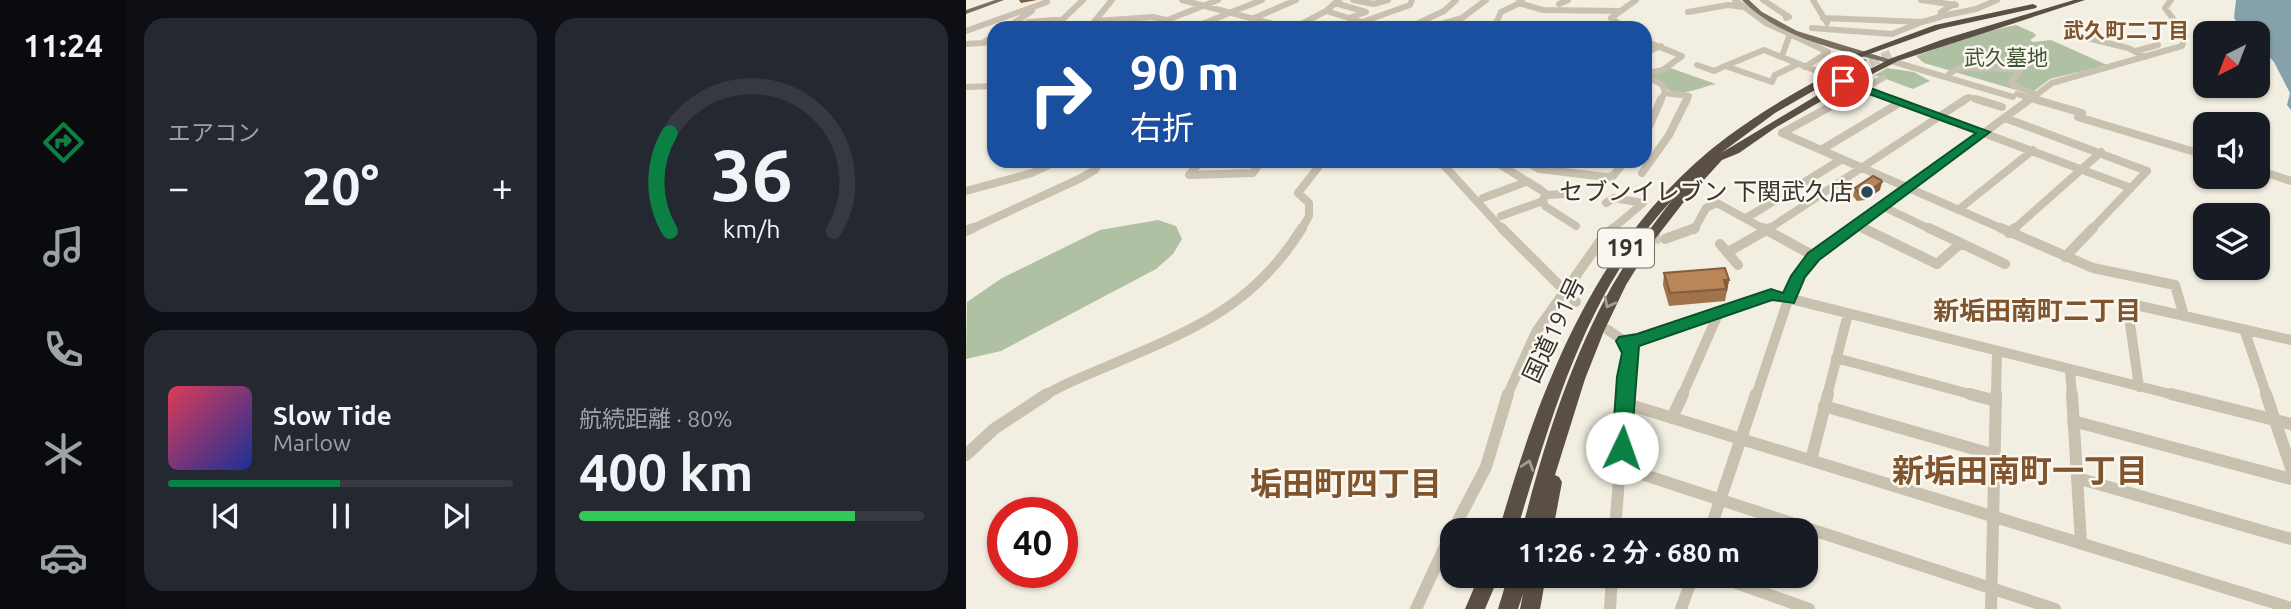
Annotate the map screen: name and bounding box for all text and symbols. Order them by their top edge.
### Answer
district label: 武久町二丁目 [2063,18,2189,42]
north arrow [2193,21,2270,98]
map controls [2193,21,2270,280]
text: 11:24 [23,27,103,63]
text: 90 m [1130,44,1239,99]
park label: 武久墓地 [1964,45,2048,69]
icon: right [1015,49,1106,140]
pin [1813,51,1873,111]
icon: arrive [1824,62,1862,100]
text: 右折 [1130,109,1194,145]
button: sound [2193,112,2270,189]
icon: directions [39,118,88,167]
text: エアコン [168,120,260,145]
text: 36 [710,133,793,215]
text: 20° [302,157,379,215]
text: − [168,166,189,208]
text: + [492,166,513,208]
place label: セブンイレブン 下関武久店 [1560,178,1853,205]
marker: セブンイレブン 下関武久店 [1859,184,1875,200]
button: layers [2193,203,2270,280]
text: km/h [723,215,780,243]
icon: music [39,222,88,271]
road number: 191 [1598,229,1654,268]
street label: 国道191号 [1518,273,1590,387]
one-way arrow [1603,295,1617,308]
district label: 新垢田南町二丁目 [1933,296,2141,325]
icon: phone [39,325,88,374]
text: Slow Tide [273,401,392,430]
text: 航続距離 · 80% [579,406,732,431]
position arrow [1585,411,1659,485]
icon: climate [39,429,88,478]
text: Marlow [273,430,351,455]
text: 400 km [579,443,753,501]
district label: 新垢田南町一丁目 [1892,452,2148,488]
one-way arrow [1520,460,1535,472]
district label: 垢田町四丁目 [1250,465,1442,501]
icon: previous [207,497,245,535]
icon: pause [322,497,360,535]
icon: next [437,497,475,535]
speed limit sign: 40 [987,497,1078,588]
icon: car [39,533,88,582]
text: 11:26 · 2 分 · 680 m [1518,538,1740,567]

